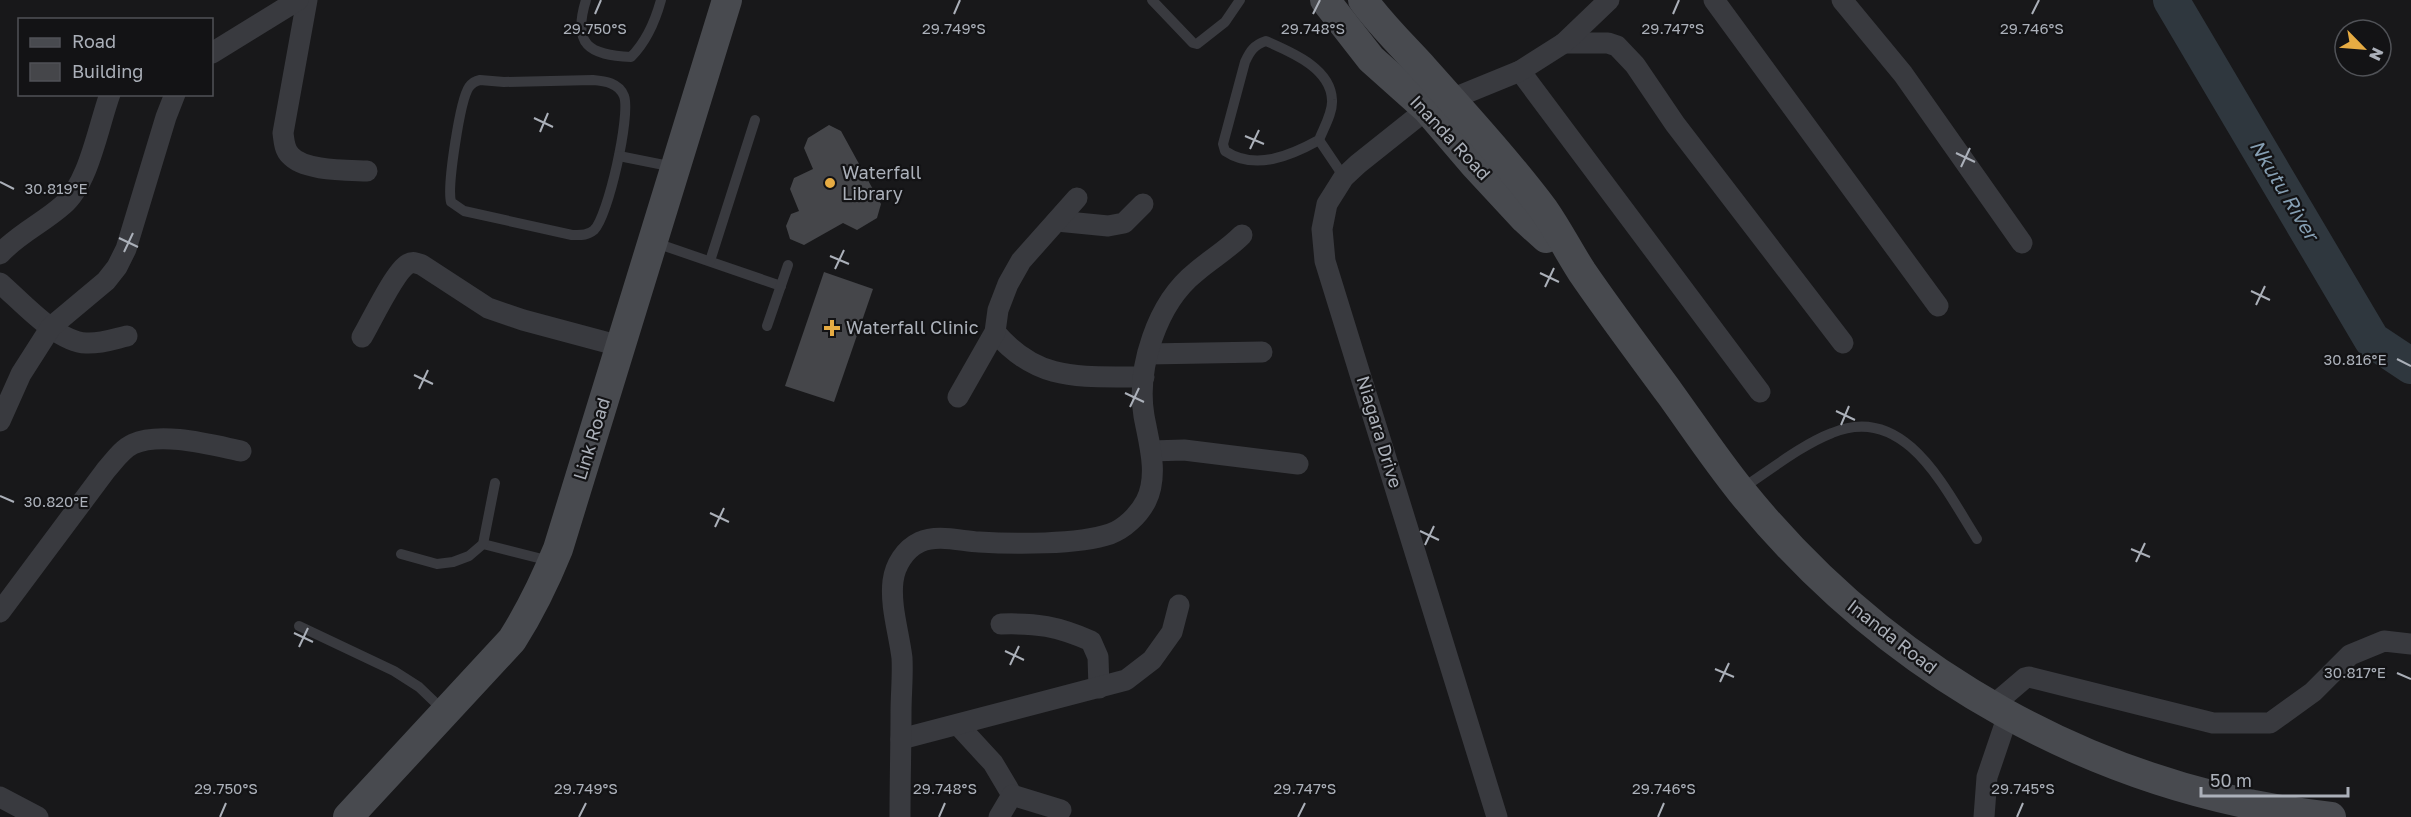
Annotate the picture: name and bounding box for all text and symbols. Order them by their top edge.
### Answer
legend [18,18,213,96]
north arrow [2333,18,2393,78]
text: 29.750°S [563,19,627,37]
text: 29.749°S [922,19,986,37]
text: 29.748°S [1281,19,1345,37]
text: 29.747°S [1642,19,1704,37]
text: 29.746°S [2000,19,2064,37]
text: Road [72,30,116,52]
text: N [2365,45,2388,64]
text: Building [72,60,143,82]
street label: Inanda Road [1406,90,1496,184]
water label: Nkutu River [2246,135,2326,247]
place label: Waterfall Library [842,161,922,204]
marker: Waterfall Library [823,176,837,190]
text: 30.819°E [24,179,88,197]
place label: Waterfall Clinic [846,316,979,338]
marker: Waterfall Clinic [823,319,841,337]
text: 30.816°E [2323,350,2387,368]
street label: Niagara Drive [1352,373,1407,490]
street label: Link Road [568,395,614,483]
text: 30.820°E [24,492,88,510]
street label: Inanda Road [1843,594,1942,678]
text: 30.817°E [2324,663,2386,681]
scale bar [2201,760,2348,798]
text: 50 m [2210,769,2252,791]
text: 29.750°S [194,779,258,797]
text: 29.749°S [554,779,618,797]
text: 29.748°S [913,779,977,797]
text: 29.747°S [1274,779,1336,797]
text: 29.746°S [1632,779,1696,797]
text: 29.745°S [1991,779,2055,797]

